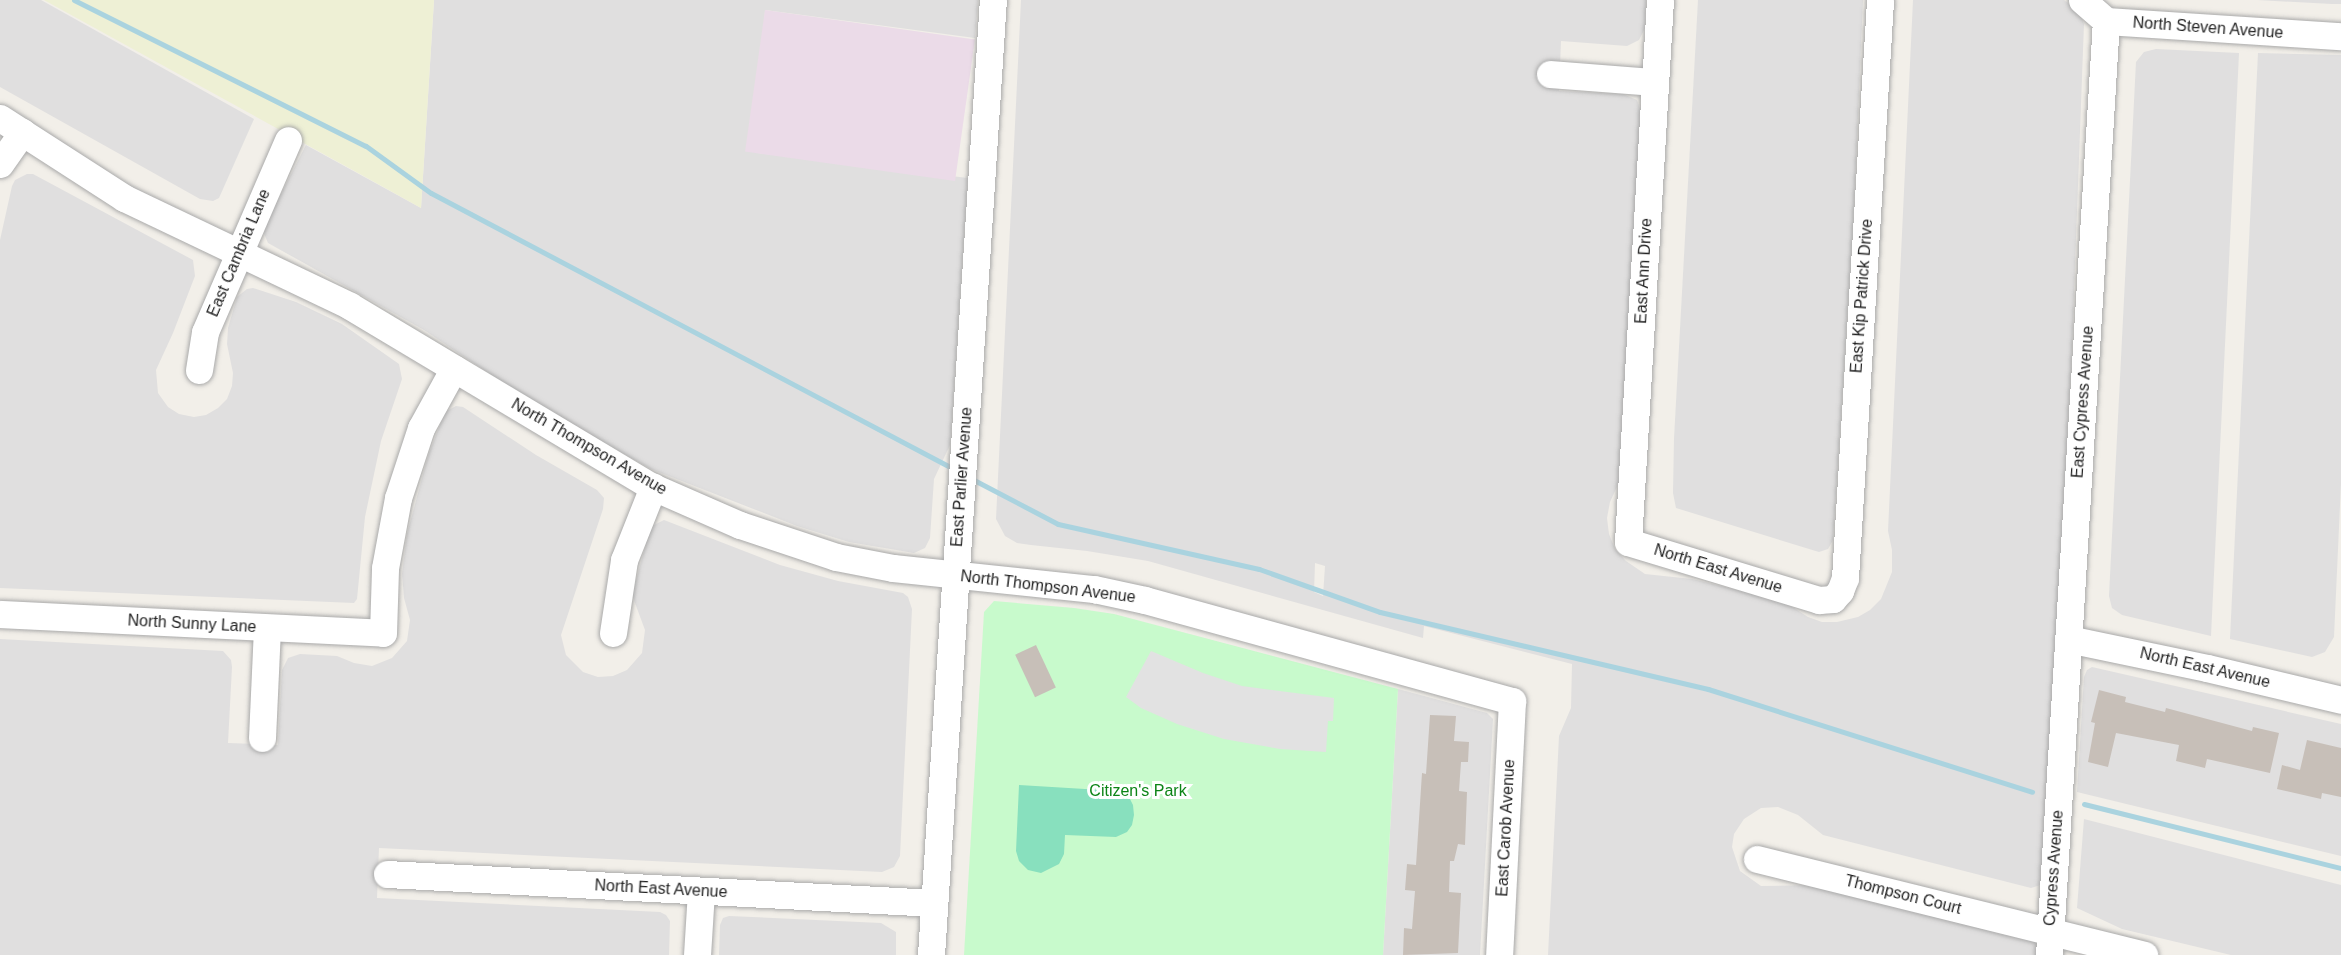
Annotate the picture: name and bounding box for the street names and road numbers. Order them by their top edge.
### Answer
street label: North Steven Avenue [2132,13,2284,43]
street label: East Cambria Lane [203,186,275,320]
street label: East Ann Drive [1632,217,1656,325]
street label: East Kip Patrick Drive [1847,218,1877,374]
street label: East Cypress Avenue [2068,325,2098,479]
street label: North Thompson Avenue [507,394,671,500]
street label: East Parlier Avenue [948,406,976,548]
street label: North East Avenue [1651,540,1785,598]
street label: North Thompson Avenue [959,567,1137,607]
street label: North Sunny Lane [127,611,257,637]
street label: North East Avenue [2138,644,2272,692]
street label: East Carob Avenue [1493,758,1519,898]
street label: Cypress Avenue [2040,809,2068,927]
street label: Thompson Court [1843,871,1963,919]
street label: North East Avenue [594,876,728,902]

